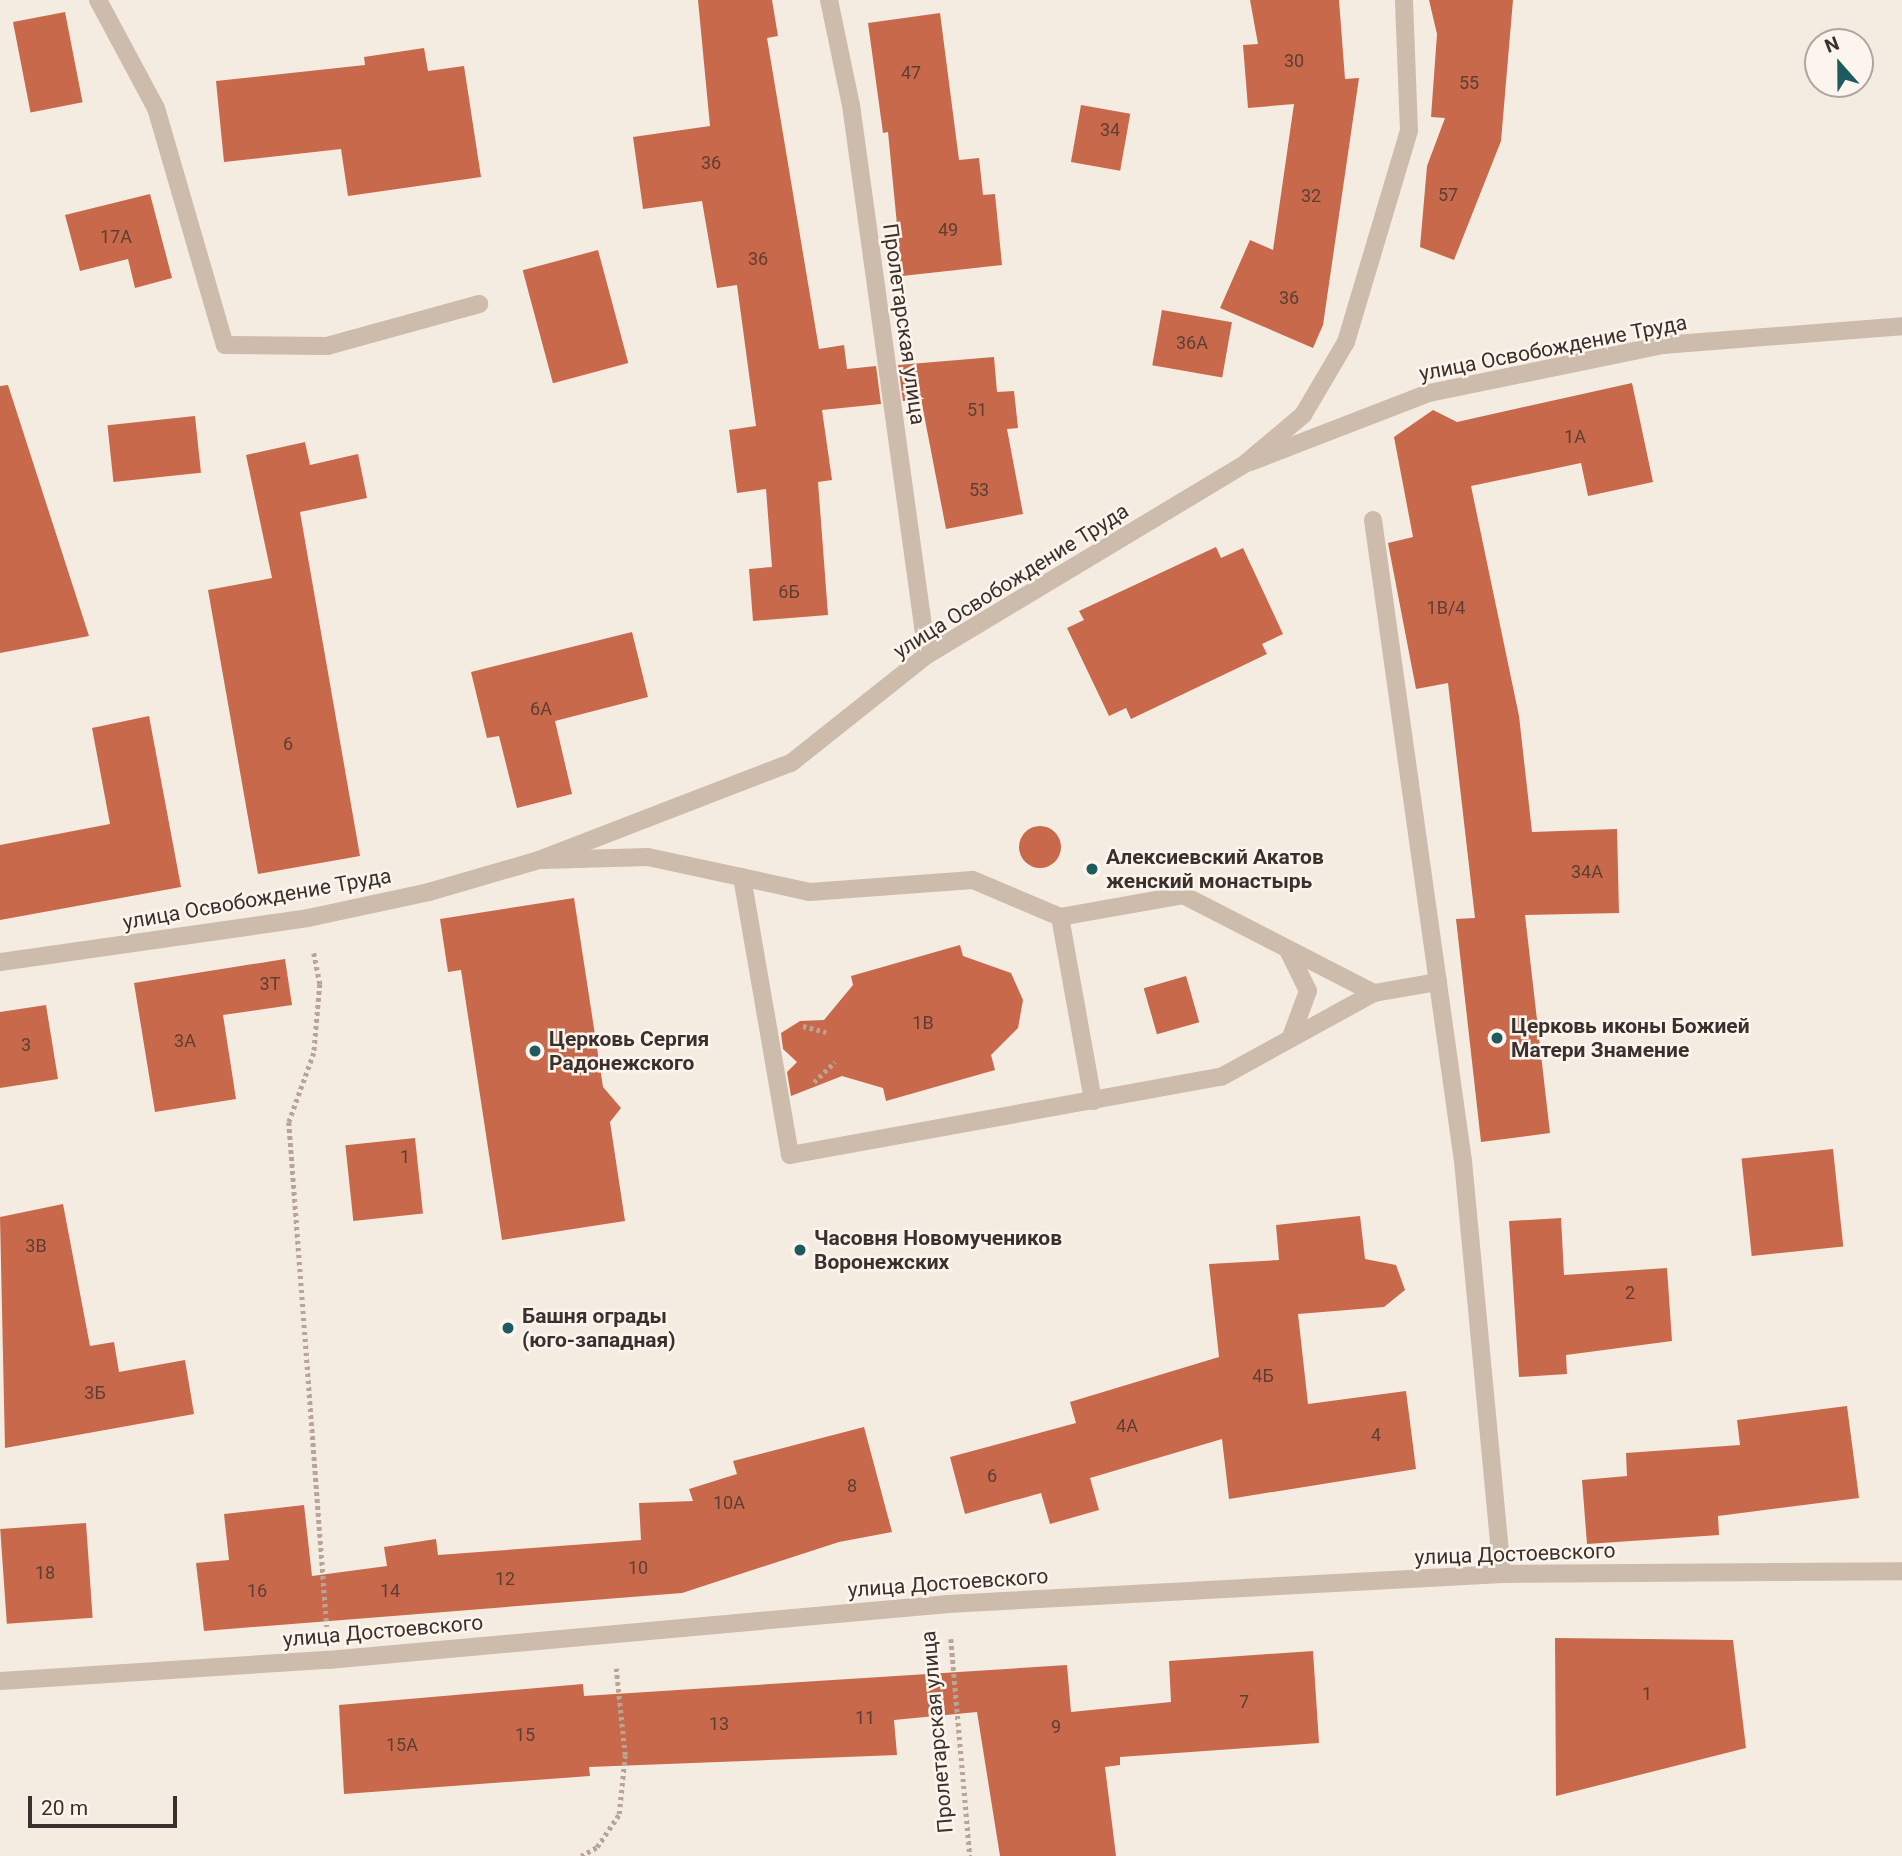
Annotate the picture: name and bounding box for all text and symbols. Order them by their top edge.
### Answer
north arrow [1804,28,1874,98]
text: N [1822,32,1842,58]
house number: 30 [1284,50,1304,72]
house number: 47 [901,62,921,84]
house number: 55 [1459,72,1479,94]
house number: 34 [1100,119,1120,141]
house number: 36 [701,152,721,174]
house number: 57 [1438,184,1458,206]
house number: 32 [1301,185,1321,207]
house number: 49 [938,219,958,241]
street label: Пролетарская улица [877,222,931,426]
house number: 17А [100,226,132,248]
house number: 36 [748,248,768,270]
house number: 36 [1279,287,1299,309]
street label: улица Освобождение Труда [1417,310,1689,386]
house number: 36А [1176,332,1208,354]
house number: 51 [967,399,987,421]
house number: 1А [1564,426,1586,448]
house number: 53 [969,479,989,501]
street label: улица Освобождение Труда [889,498,1133,664]
house number: 6Б [778,581,800,603]
house number: 1В/4 [1427,597,1465,619]
house number: 6А [530,698,552,720]
house number: 6 [283,733,293,755]
place label: Алексиевский Акатов женский монастырь [1106,844,1324,894]
marker: Алексиевский Акатов женский монастырь [1084,861,1100,877]
house number: 34А [1571,861,1603,883]
street label: улица Освобождение Труда [121,863,393,935]
house number: 3Т [260,973,280,995]
house number: 1В [912,1012,934,1034]
place label: Церковь иконы Божией Матери Знамение [1511,1013,1750,1063]
place label: Церковь Сергия Радонежского [549,1026,709,1076]
house number: 3А [174,1030,196,1052]
marker: Церковь иконы Божией Матери Знамение [1489,1030,1505,1046]
house number: 3 [21,1034,31,1056]
marker: Церковь Сергия Радонежского [527,1043,543,1059]
house number: 1 [400,1146,410,1168]
place label: Часовня Новомучеников Воронежских [814,1225,1062,1275]
house number: 3В [25,1235,47,1257]
marker: Часовня Новомучеников Воронежских [792,1242,808,1258]
house number: 2 [1625,1282,1635,1304]
place label: Башня ограды (юго-западная) [522,1303,676,1353]
marker: Башня ограды (юго-западная) [500,1320,516,1336]
house number: 4Б [1252,1365,1274,1387]
house number: 3Б [84,1382,106,1404]
house number: 4А [1116,1415,1138,1437]
house number: 4 [1371,1424,1381,1446]
house number: 6 [987,1465,997,1487]
house number: 8 [847,1475,857,1497]
house number: 10А [713,1492,745,1514]
street label: улица Достоевского [1414,1538,1616,1570]
house number: 10 [628,1557,648,1579]
house number: 18 [35,1562,55,1584]
street label: улица Достоевского [847,1563,1049,1603]
house number: 12 [495,1568,515,1590]
house number: 16 [247,1580,267,1602]
house number: 14 [380,1580,400,1602]
street label: улица Достоевского [282,1610,484,1652]
street label: Пролетарская улица [916,1630,958,1834]
house number: 1 [1642,1683,1652,1705]
house number: 7 [1239,1691,1249,1713]
house number: 11 [855,1707,875,1729]
house number: 13 [709,1713,729,1735]
house number: 9 [1051,1716,1061,1738]
house number: 15 [515,1724,535,1746]
house number: 15А [386,1734,418,1756]
scale bar [32,1783,180,1827]
text: 20 m [41,1796,88,1820]

